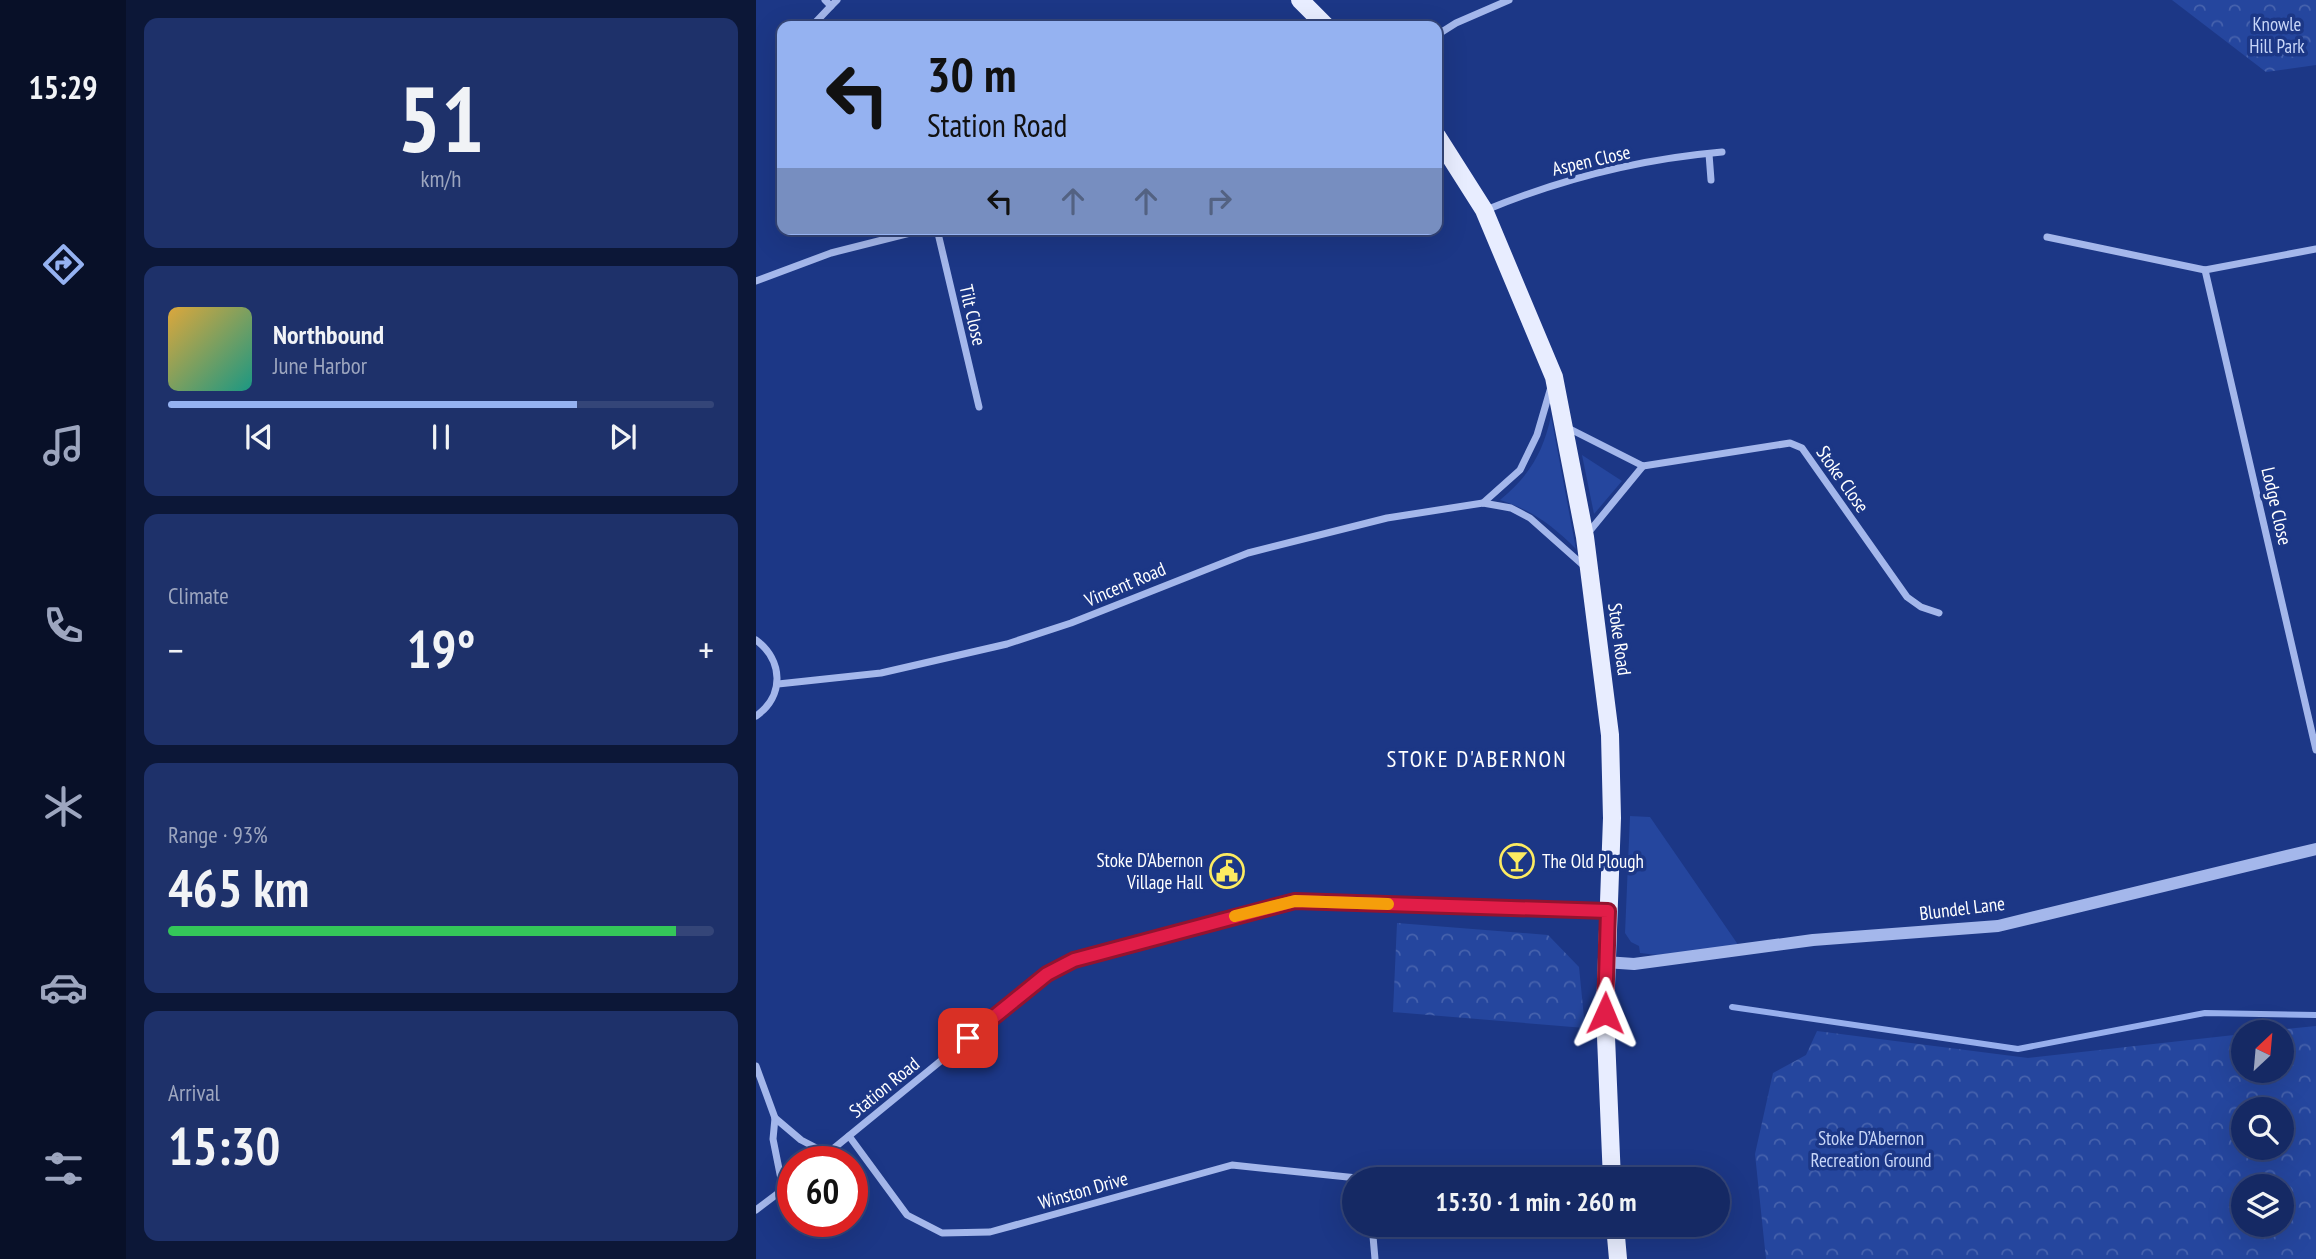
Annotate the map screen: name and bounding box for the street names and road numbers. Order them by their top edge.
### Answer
street label: Aspen Close [1550,139,1633,181]
street label: Tilt Close [954,282,992,348]
street label: Stoke Close [1811,441,1875,517]
street label: Lodge Close [2256,465,2298,547]
street label: Vincent Road [1080,556,1169,612]
street label: Stoke Road [1603,601,1637,677]
street label: Blundel Lane [1918,891,2006,925]
street label: Station Road [844,1051,924,1123]
street label: Winston Drive [1036,1166,1131,1214]

